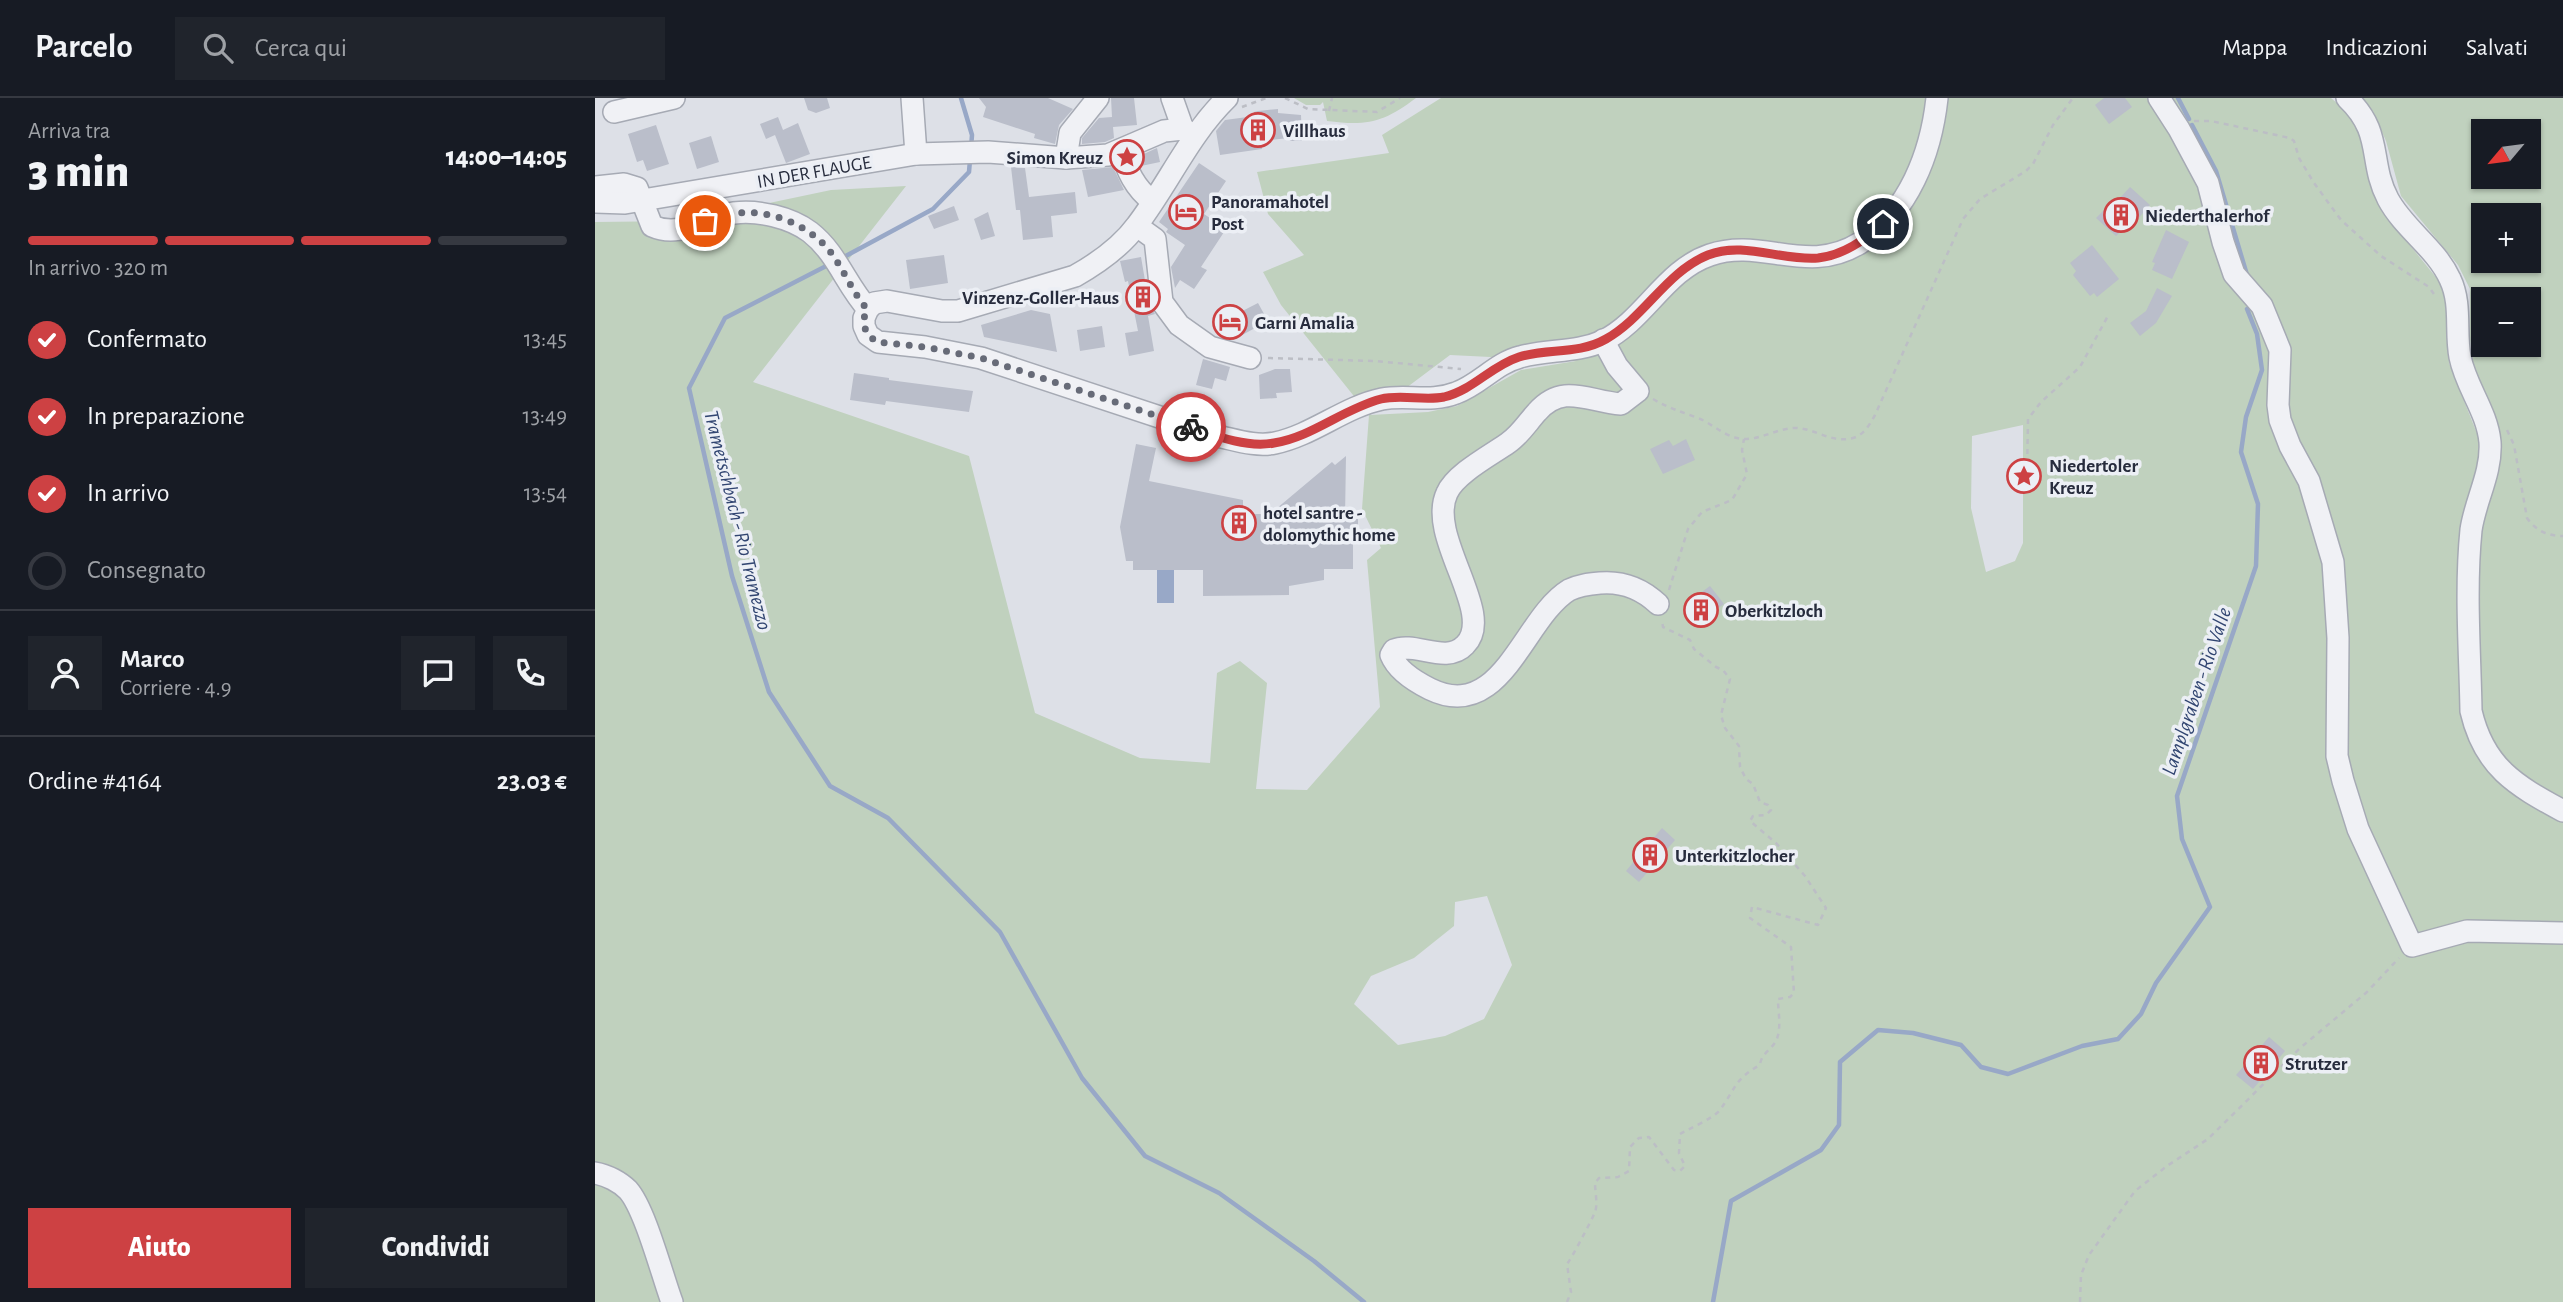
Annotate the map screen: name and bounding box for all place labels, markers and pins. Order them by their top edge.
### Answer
building icon: Villhaus [1239,111,1277,149]
place label: Villhaus [1283,122,1346,141]
place icon: Simon Kreuz [1108,138,1146,176]
place label: Simon Kreuz [1007,149,1103,168]
pin [675,191,735,251]
hotel icon: Panoramahotel Post [1167,193,1205,231]
place label: Panoramahotel Post [1211,193,1329,234]
pin [1853,194,1913,254]
building icon: Niederthalerhof [2102,196,2140,234]
place label: Niederthalerhof [2145,207,2271,226]
building icon: Vinzenz-Goller-Haus [1124,278,1162,316]
place label: Vinzenz-Goller-Haus [962,289,1119,308]
hotel icon: Garni Amalia [1211,303,1249,341]
place label: Garni Amalia [1255,314,1355,333]
place icon: Niedertoler Kreuz [2005,457,2043,495]
place label: Niedertoler Kreuz [2049,457,2138,498]
building icon: hotel santre - dolomythic home [1220,504,1258,542]
place label: hotel santre - dolomythic home [1263,504,1396,545]
building icon: Oberkitzloch [1682,591,1720,629]
place label: Oberkitzloch [1725,602,1823,621]
building icon: Unterkitzlocher [1631,836,1669,874]
place label: Unterkitzlocher [1675,847,1795,866]
building icon: Strutzer [2242,1044,2280,1082]
place label: Strutzer [2285,1055,2348,1074]

